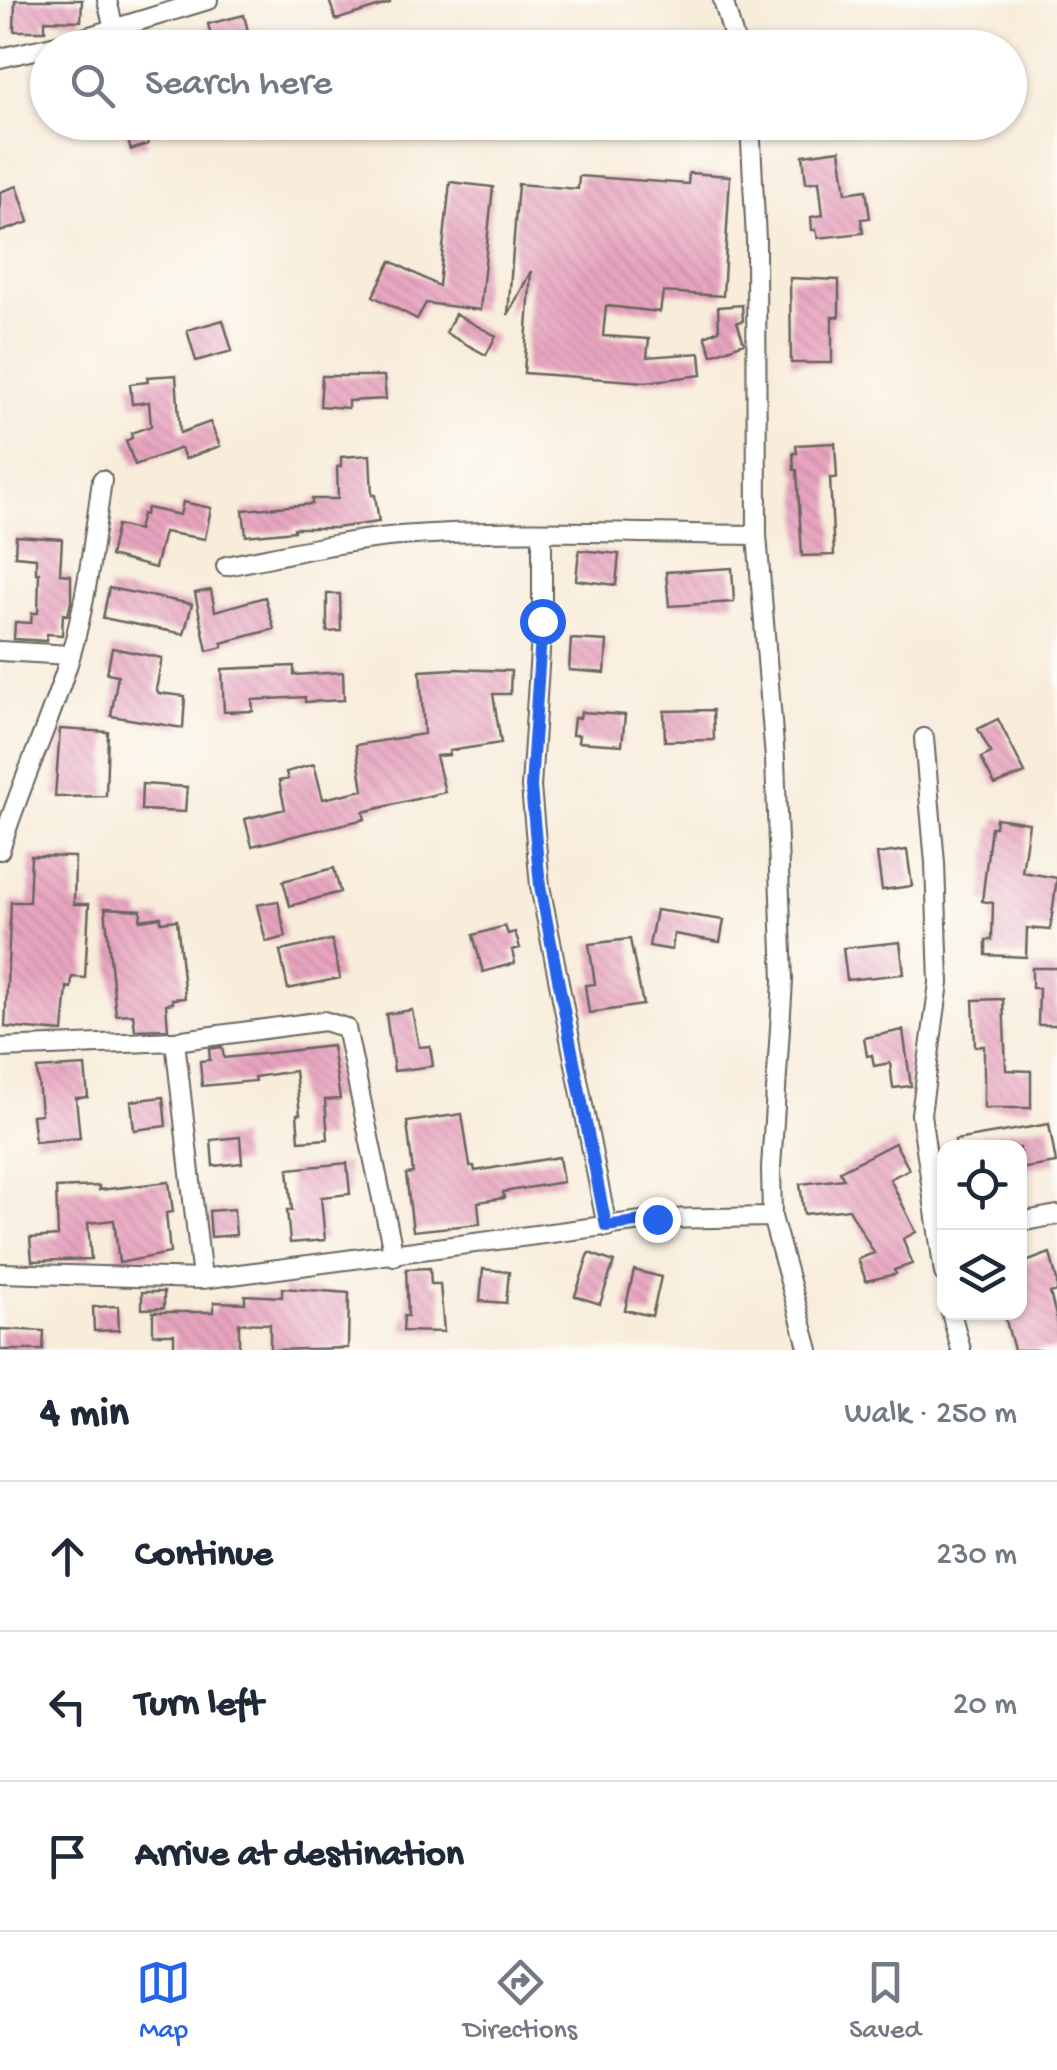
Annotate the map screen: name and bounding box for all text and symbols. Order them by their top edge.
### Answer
search box [30,30,1027,140]
icon: search [65,58,120,113]
text: Search here [145,63,332,107]
route start [520,599,566,645]
map controls [937,1140,1027,1320]
button: locate [937,1140,1027,1230]
route end [635,1197,681,1243]
button: layers [937,1230,1027,1320]
text: 4 min [40,1391,129,1440]
text: Walk · 250 m [845,1396,1017,1434]
icon: ahead [40,1529,95,1584]
text: Continue [135,1534,273,1578]
text: 230 m [936,1537,1017,1575]
icon: left [40,1679,95,1734]
text: Turn left [135,1684,263,1728]
text: 20 m [953,1687,1017,1725]
icon: arrive [40,1829,95,1884]
text: Arrive at destination [135,1834,464,1878]
tab: Map [136,1955,191,2048]
tab: Directions [463,1955,577,2048]
tab: Saved [849,1955,921,2048]

